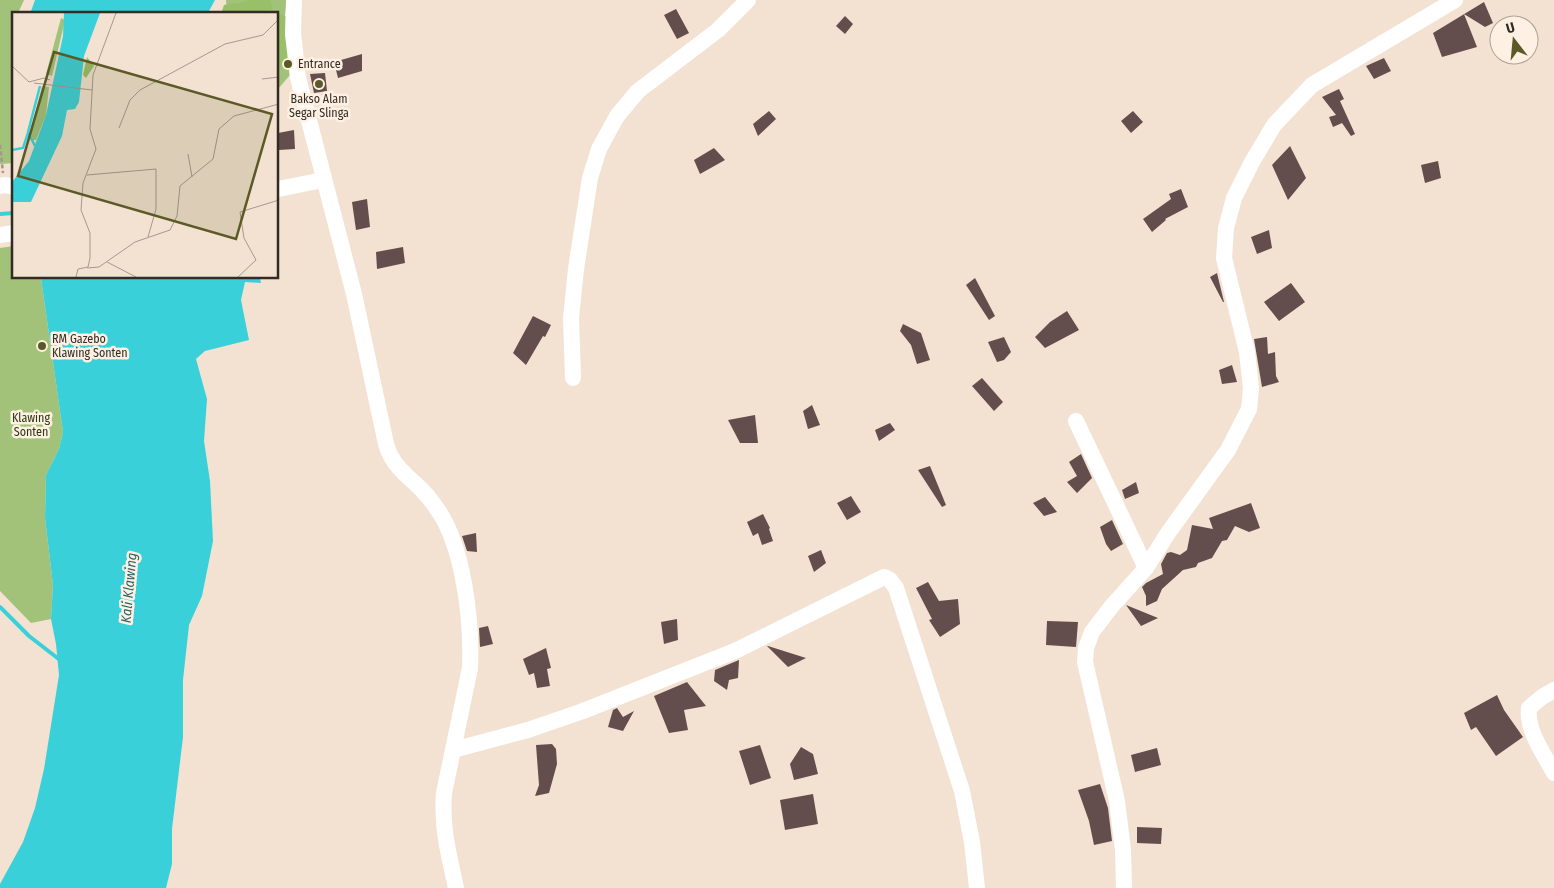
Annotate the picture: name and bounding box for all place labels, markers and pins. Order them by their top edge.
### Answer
place label: Entrance [298,57,341,71]
marker: Entrance [282,58,294,70]
marker: Bakso Alam Segar Slinga [313,78,325,90]
place label: Bakso Alam Segar Slinga [289,92,349,120]
place label: RM Gazebo Klawing Sonten [52,332,128,360]
marker: RM Gazebo Klawing Sonten [36,340,48,352]

